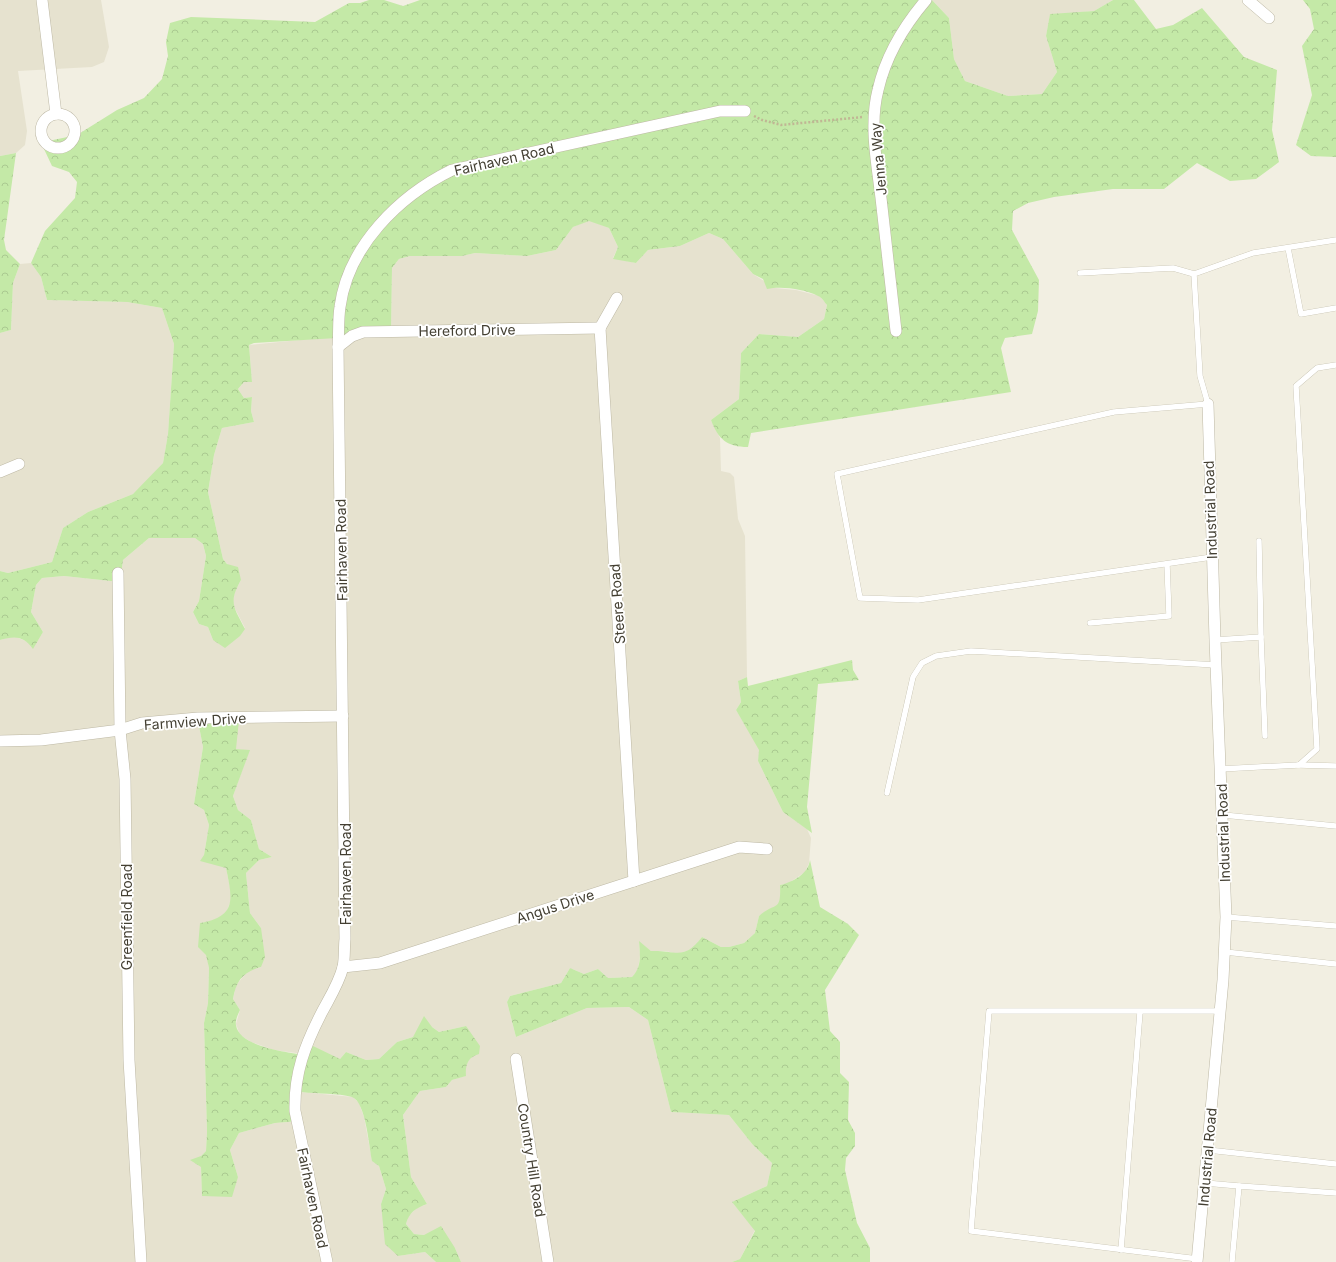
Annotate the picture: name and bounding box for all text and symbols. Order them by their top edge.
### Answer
street label: Jenna Way [866,122,890,196]
street label: Fairhaven Road [452,139,556,179]
street label: Hereford Drive [418,321,516,339]
street label: Industrial Road [1200,460,1220,560]
street label: Fairhaven Road [332,499,350,601]
street label: Steere Road [606,563,628,645]
street label: Farmview Drive [143,709,247,733]
street label: Industrial Road [1213,783,1233,883]
street label: Fairhaven Road [337,823,354,925]
street label: Greenfield Road [118,864,135,970]
street label: Angus Drive [514,885,596,927]
street label: Country Hill Road [515,1102,549,1218]
street label: Industrial Road [1194,1107,1220,1207]
street label: Fairhaven Road [294,1146,332,1250]

